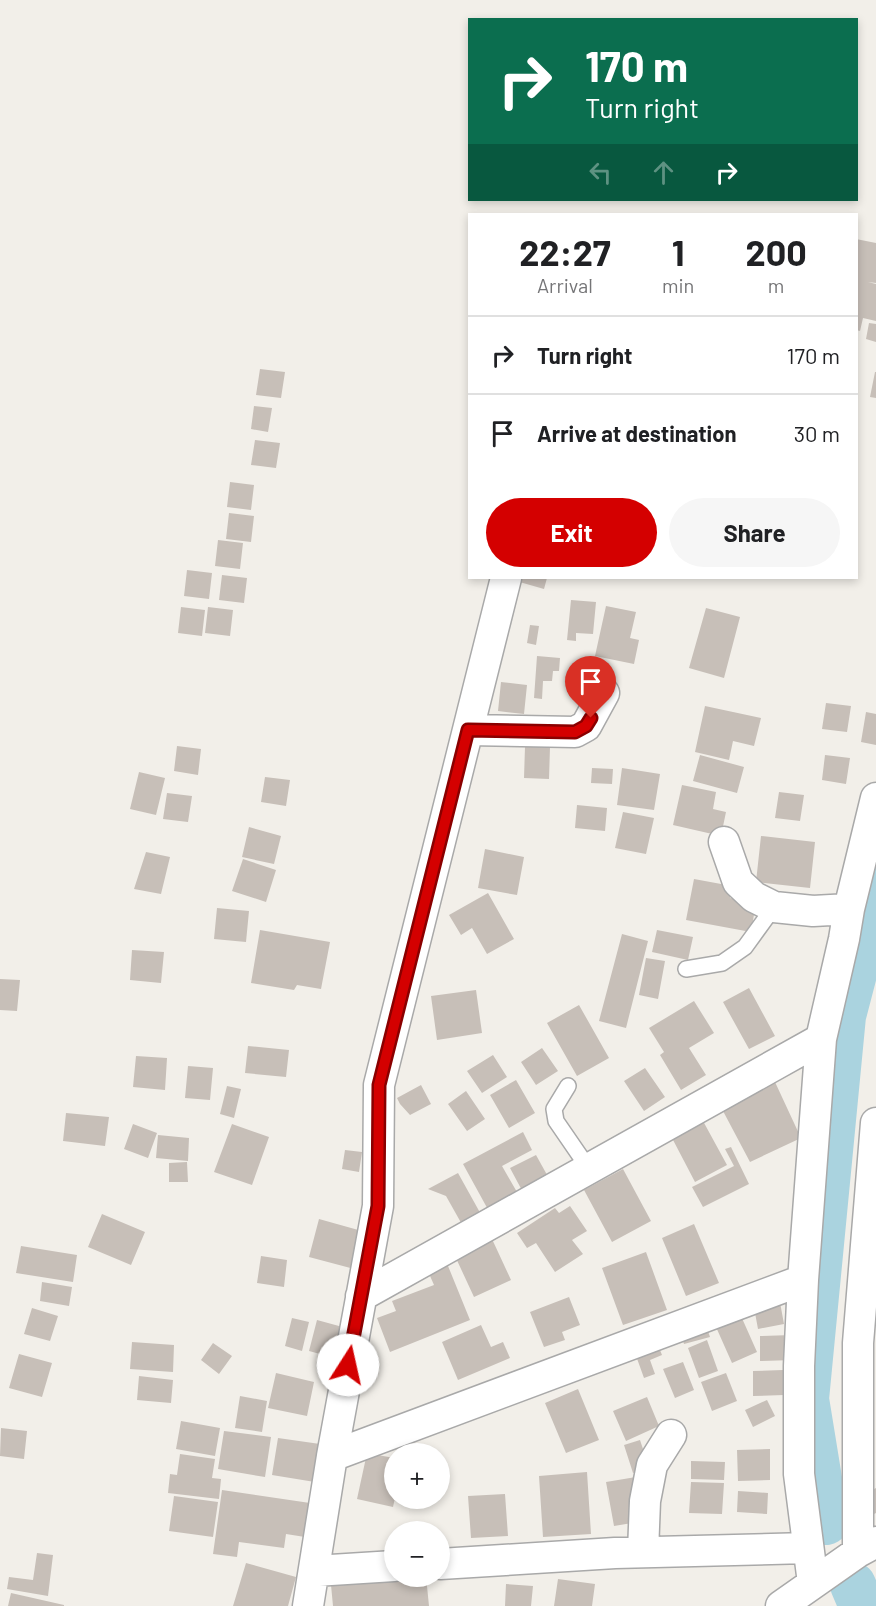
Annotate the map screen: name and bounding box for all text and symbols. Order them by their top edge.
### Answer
text: 170 m [585,40,688,90]
icon: right [486,42,564,120]
text: Turn right [585,91,699,123]
icon: left [584,156,617,189]
icon: ahead [647,156,680,189]
icon: right [710,156,743,189]
text: 22:27 [519,230,611,273]
text: 1 [672,230,684,273]
text: 200 [746,230,807,273]
text: Arrival [537,273,593,297]
text: min [662,273,694,297]
text: m [768,273,784,297]
icon: right [486,339,519,372]
text: Turn right [537,342,632,368]
text: 170 m [787,342,840,368]
icon: arrive [486,417,519,450]
text: Arrive at destination [537,420,736,446]
text: 30 m [794,420,840,446]
button: Exit [486,498,657,567]
button: Share [669,498,840,567]
pin [565,656,616,718]
icon: arrive [574,665,607,698]
position arrow [316,1333,380,1397]
map controls [384,1443,450,1587]
button: + [384,1443,450,1509]
button: − [384,1521,450,1587]

